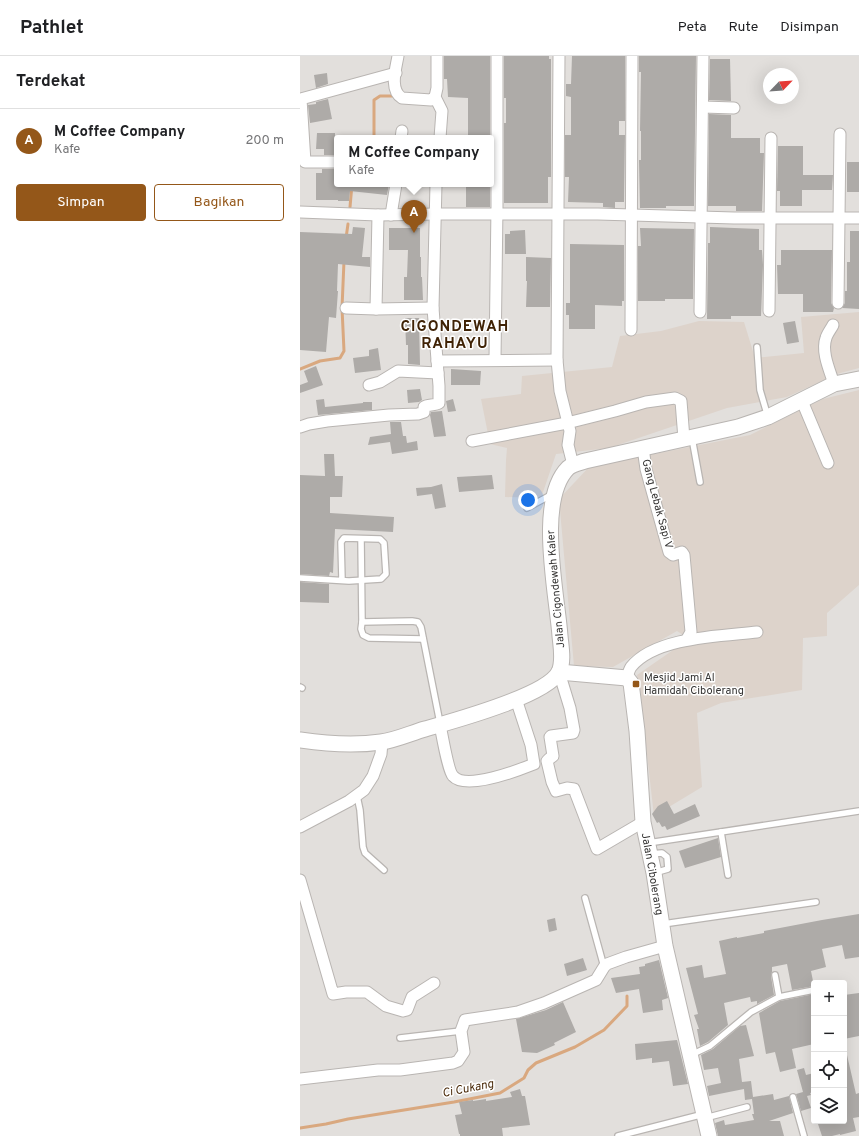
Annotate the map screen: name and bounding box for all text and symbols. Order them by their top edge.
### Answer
text: Pathlet [20,16,84,40]
text: Peta [678,19,707,36]
text: Rute [729,19,758,36]
text: Disimpan [780,19,839,36]
north arrow [763,68,799,104]
text: Terdekat [16,71,85,93]
text: M Coffee Company [54,123,185,142]
text: A [24,133,34,149]
text: 200 m [245,133,284,149]
popup [334,135,494,187]
text: Kafe [54,142,80,158]
text: M Coffee Company [348,144,480,163]
text: Kafe [348,163,375,179]
button: Simpan [16,184,146,221]
button: Bagikan [154,184,284,221]
pin: A [401,200,427,233]
district label: CIGONDEWAH RAHAYU [401,318,509,354]
street label: Gang Lebak Sapi V [638,458,676,550]
your location [518,490,538,510]
street label: Jalan Cigondewah Kaler [544,529,568,649]
place label: Mesjid Jami Al Hamidah Cibolerang [644,671,744,698]
marker: Mesjid Jami Al Hamidah Cibolerang [631,679,641,689]
street label: Jalan Cibolerang [638,832,666,916]
map controls [811,980,847,1124]
button: + [811,980,847,1016]
button: − [811,1016,847,1052]
button: locate [811,1052,847,1088]
water label: Ci Cukang [441,1076,496,1102]
button: layers [811,1088,847,1124]

